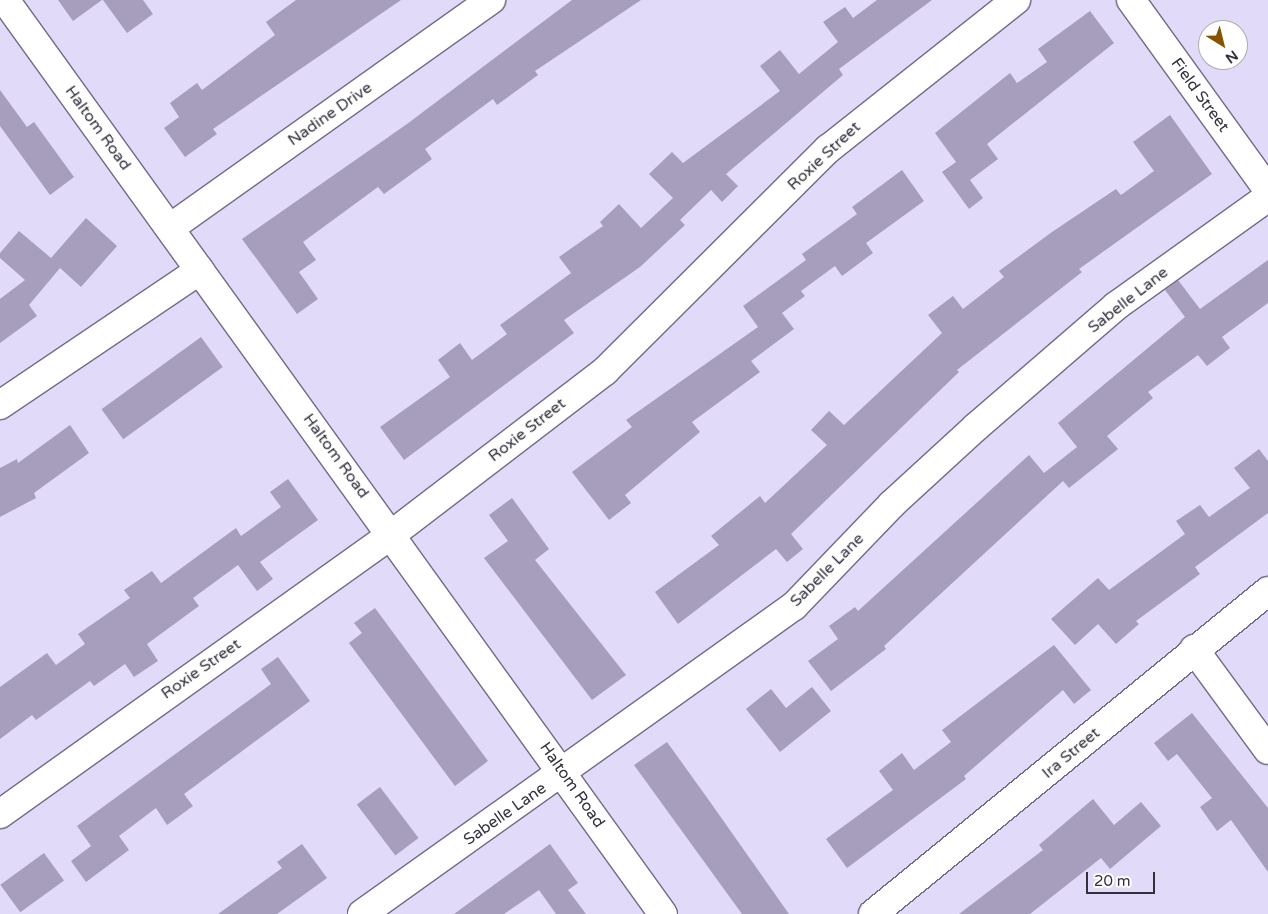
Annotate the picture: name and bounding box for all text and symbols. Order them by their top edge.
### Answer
north arrow [1198,20,1248,70]
text: N [1222,47,1241,67]
street label: Field Street [1167,54,1233,136]
street label: Nadine Drive [284,78,376,150]
street label: Haltom Road [61,82,135,174]
street label: Roxie Street [784,117,864,195]
street label: Sabelle Lane [1084,263,1172,337]
street label: Roxie Street [485,394,569,466]
street label: Haltom Road [299,410,373,502]
street label: Sabelle Lane [786,529,868,611]
street label: Roxie Street [158,635,244,703]
street label: Ira Street [1038,723,1104,783]
street label: Haltom Road [536,739,608,831]
street label: Sabelle Lane [460,779,550,849]
scale bar [1088,862,1157,894]
text: 20 m [1094,872,1131,890]

